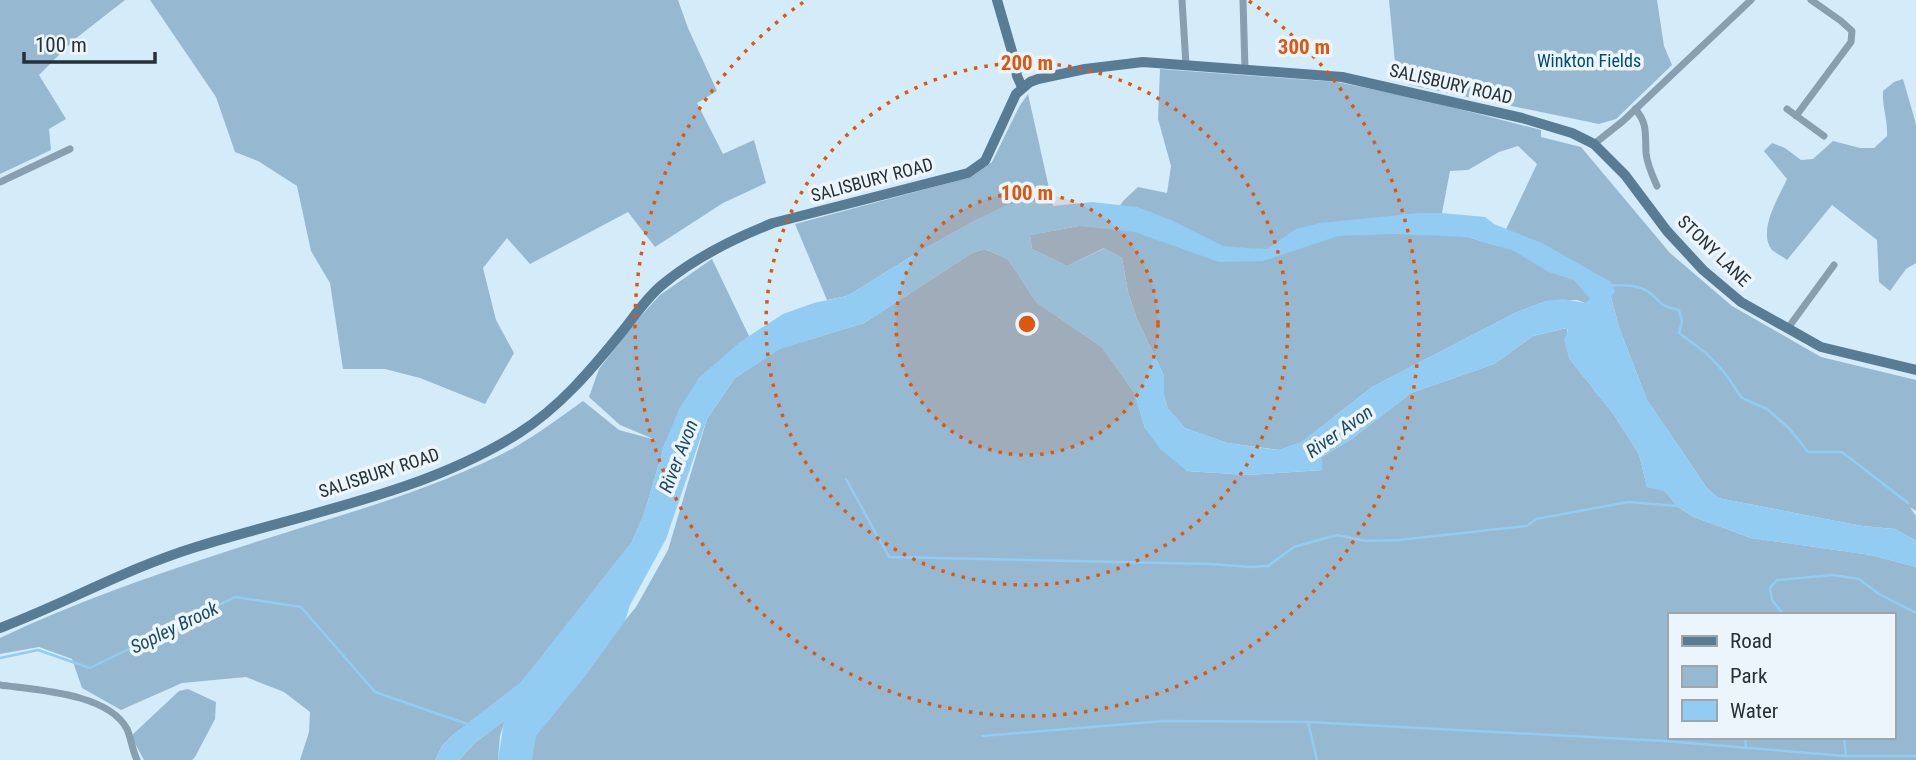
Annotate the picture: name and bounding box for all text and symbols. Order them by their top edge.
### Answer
scale bar [24,21,156,65]
text: 100 m [35,33,87,57]
text: 300 m [1278,35,1330,59]
park label: Winkton Fields [1537,50,1641,71]
text: 200 m [1001,51,1053,75]
street label: SALISBURY ROAD [1388,59,1515,108]
street label: SALISBURY ROAD [808,153,935,206]
text: 100 m [1001,181,1053,205]
street label: STONY LANE [1674,211,1755,291]
centre of rings [1015,312,1039,336]
water label: River Avon [1301,400,1377,463]
water label: River Avon [654,416,703,496]
street label: SALISBURY ROAD [316,443,442,502]
water label: Sopley Brook [127,596,223,659]
legend [1668,613,1895,739]
text: Road [1730,629,1772,653]
text: Park [1730,664,1768,688]
text: Water [1730,699,1778,723]

